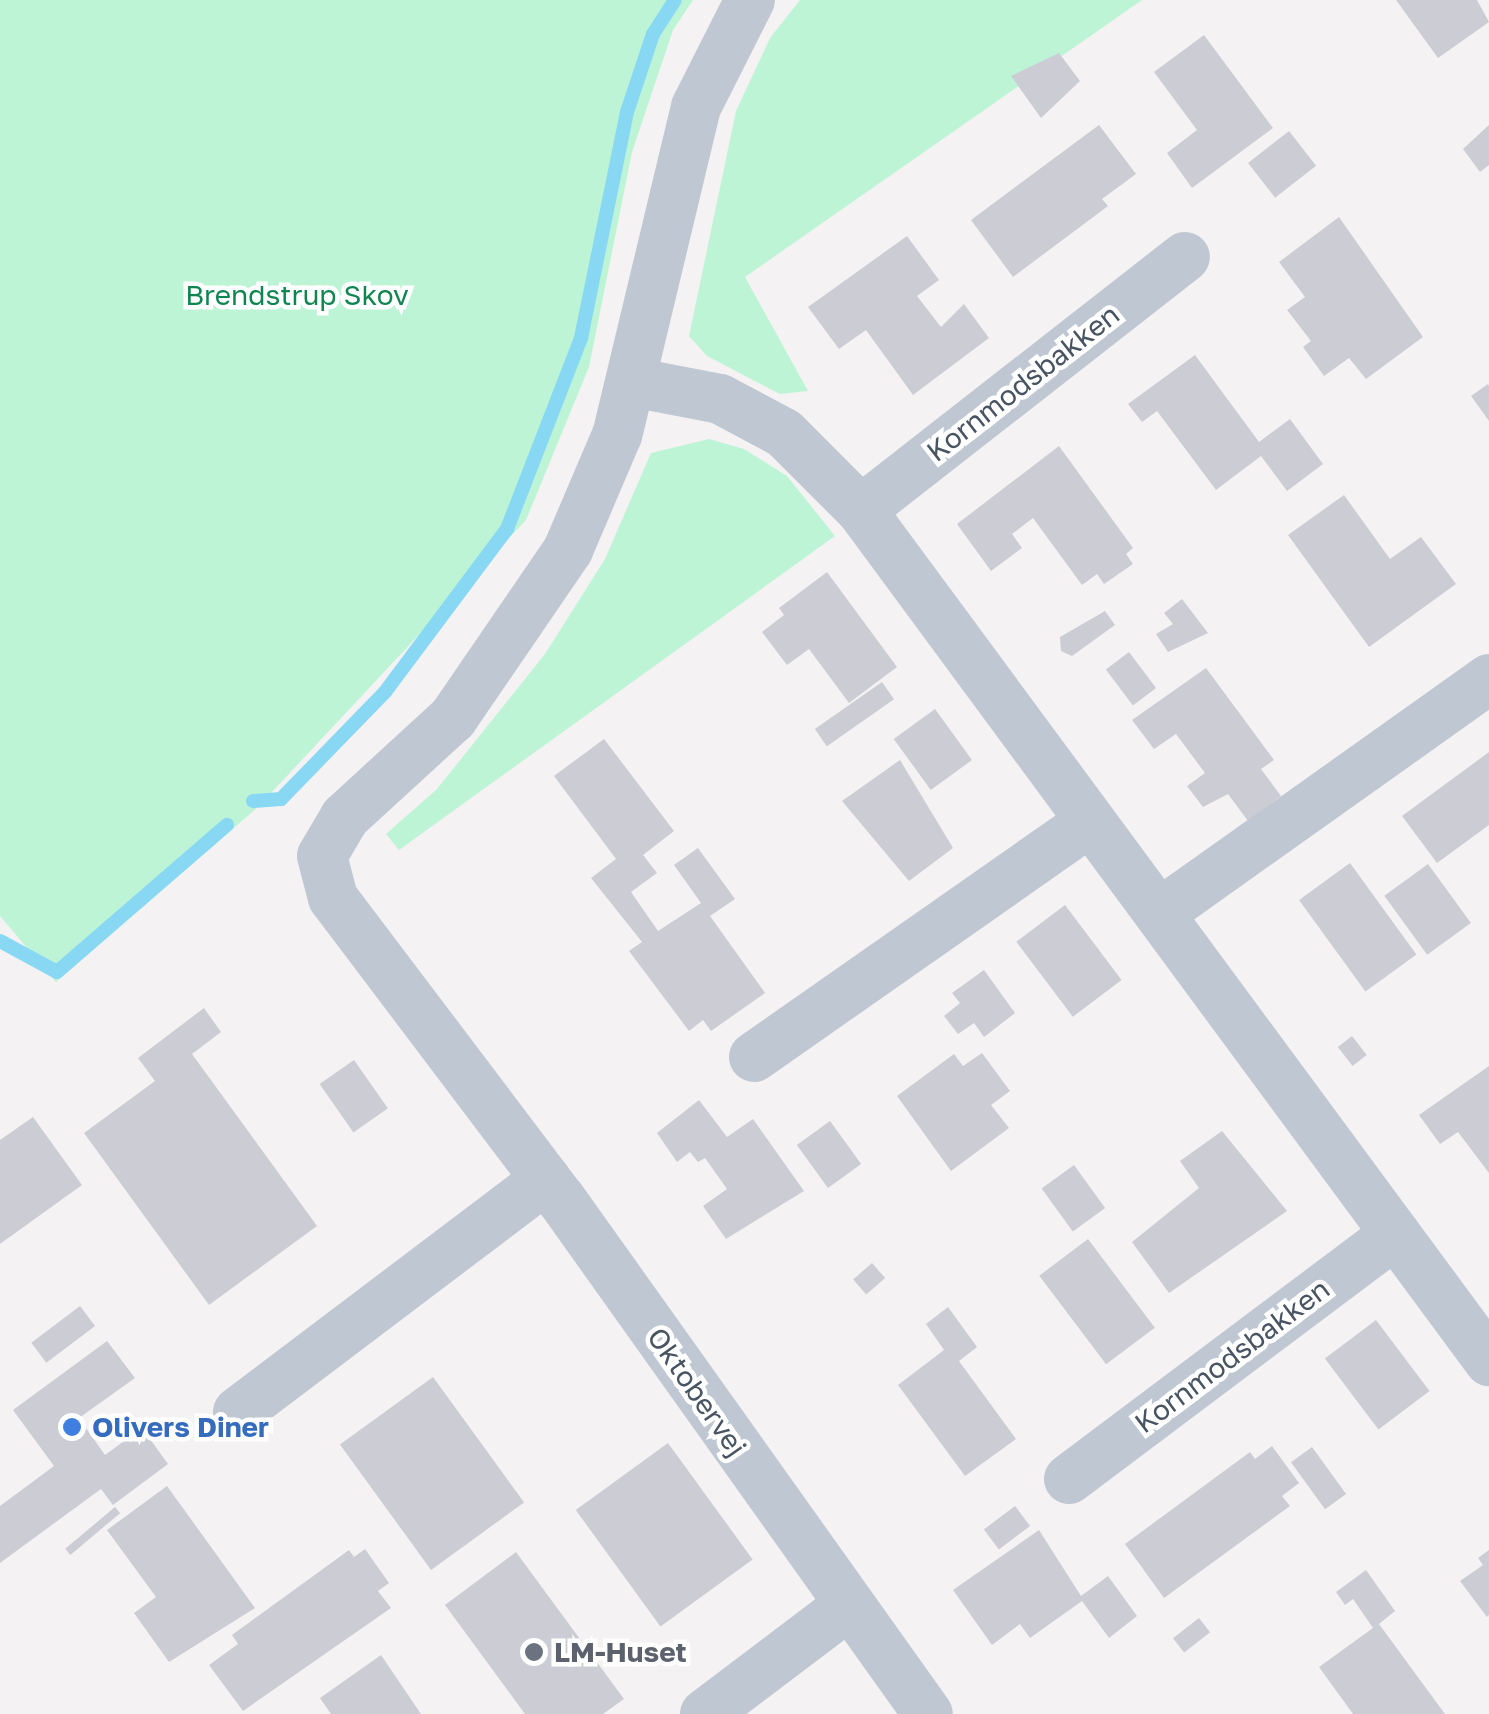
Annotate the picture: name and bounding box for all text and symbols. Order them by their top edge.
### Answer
park label: Brendstrup Skov [185,278,409,312]
street label: Kornmodsbakken [920,297,1126,469]
street label: Kornmodsbakken [1128,1272,1336,1440]
street label: Oktobervej [640,1321,754,1463]
place label: Olivers Diner [92,1410,269,1444]
marker: Olivers Diner [61,1416,83,1438]
place label: LM-Huset [554,1635,687,1669]
marker: LM-Huset [523,1641,545,1663]

